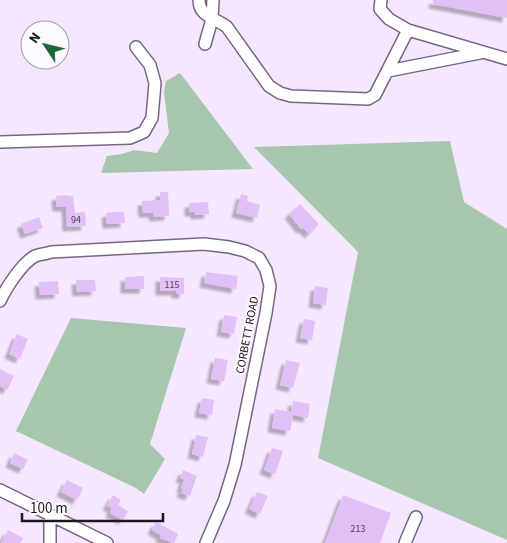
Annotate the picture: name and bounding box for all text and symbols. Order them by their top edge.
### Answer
north arrow [20,20,70,70]
text: N [24,29,46,48]
house number: 94 [71,213,81,227]
house number: 115 [165,278,179,292]
street label: CORBETT ROAD [232,295,263,375]
scale bar [22,490,164,522]
text: 100 m [30,498,68,519]
house number: 213 [351,522,365,536]

